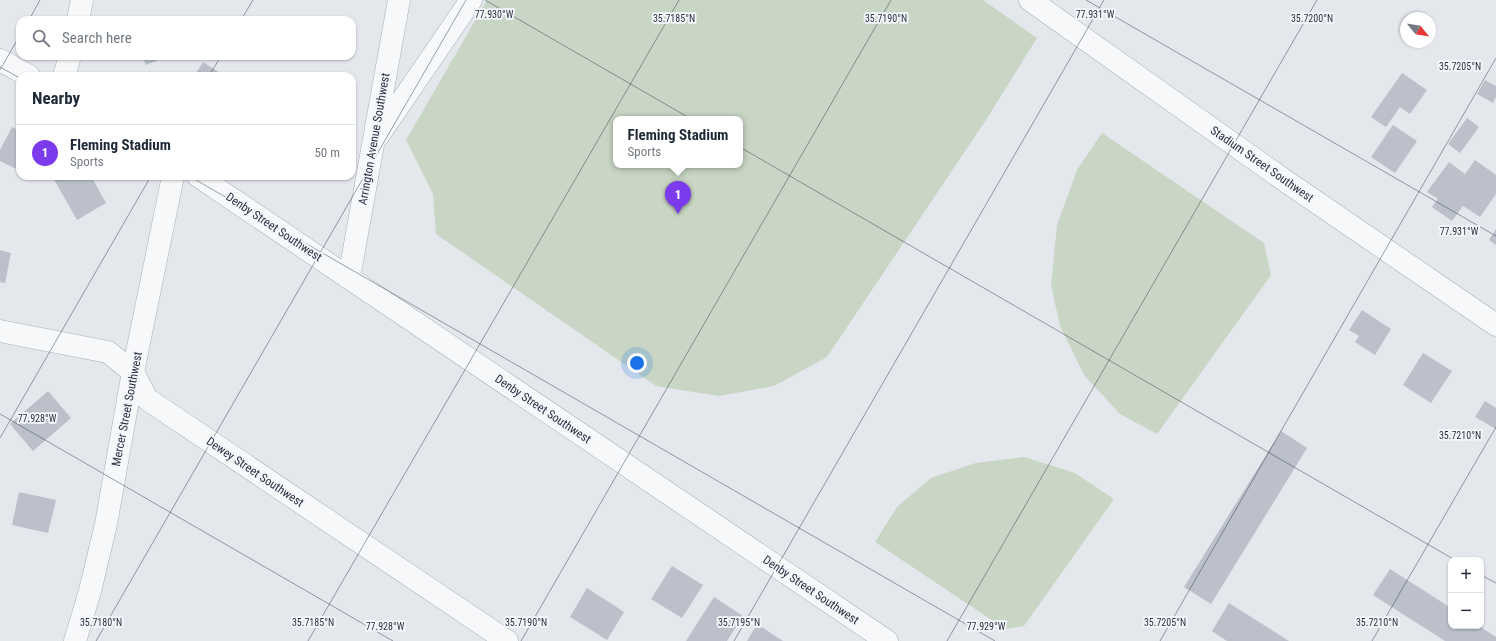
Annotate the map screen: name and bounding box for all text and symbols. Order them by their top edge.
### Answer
text: 77.930°W [475,9,514,20]
text: 77.931°W [1076,9,1115,20]
north arrow [1400,12,1436,48]
text: 35.7185°N [653,13,695,24]
text: 35.7190°N [865,13,907,24]
text: 35.7200°N [1291,13,1333,24]
search box [16,16,356,60]
icon: search [30,27,52,49]
text: Search here [62,29,132,47]
text: 35.7205°N [1439,61,1481,72]
street label: Arrington Avenue Southwest [355,71,393,206]
text: Nearby [32,88,80,108]
popup [613,116,743,168]
street label: Stadium Street Southwest [1208,123,1317,205]
text: Fleming Stadium [628,126,728,144]
text: Fleming Stadium [70,136,171,154]
text: Sports [628,144,661,159]
text: 1 [42,145,48,160]
text: 50 m [314,145,340,160]
text: Sports [70,154,104,169]
pin: 1 [665,181,691,214]
street label: Denby Street Southwest [223,190,325,265]
text: 77.931°W [1440,226,1479,237]
street label: Mercer Street Southwest [109,350,145,468]
your location [627,353,647,373]
street label: Denby Street Southwest [492,372,594,447]
text: 77.928°W [18,413,57,424]
text: 35.7210°N [1439,430,1481,441]
street label: Dewey Street Southwest [204,434,307,510]
street label: Denby Street Southwest [760,553,862,628]
map controls [1448,557,1484,629]
button: + [1448,557,1484,593]
button: − [1448,593,1484,629]
text: 35.7180°N [80,617,122,628]
text: 35.7185°N [292,617,334,628]
text: 35.7190°N [505,617,547,628]
text: 35.7195°N [718,617,760,628]
text: 35.7205°N [1144,617,1186,628]
text: 35.7210°N [1356,617,1398,628]
text: 77.928°W [366,621,405,632]
text: 77.929°W [967,621,1006,632]

